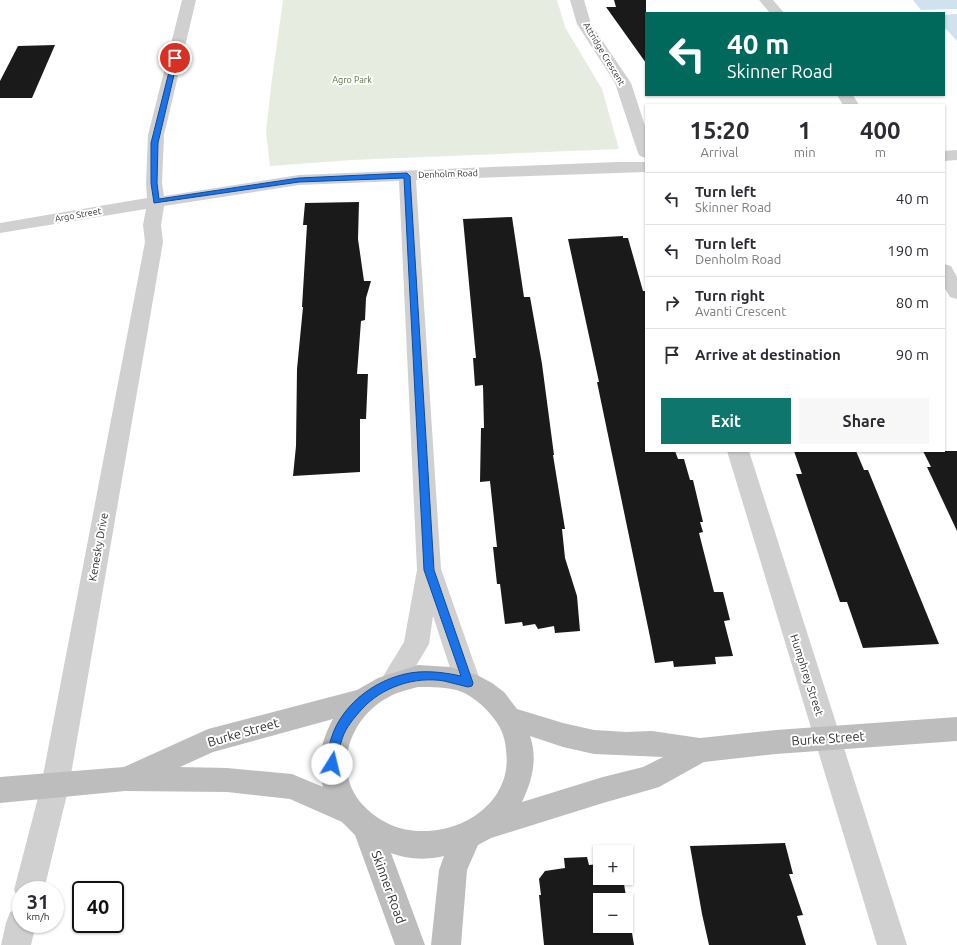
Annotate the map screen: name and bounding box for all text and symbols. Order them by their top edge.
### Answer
street label: Attridge Crescent [581,21,627,88]
icon: left [661,28,713,80]
text: 40 m [727,28,789,59]
pin [158,41,192,75]
icon: arrive [164,47,186,69]
text: Skinner Road [727,61,833,81]
park label: Agro Park [332,75,372,85]
text: 15:20 [689,117,749,144]
text: 1 [798,117,811,144]
text: 400 [860,117,901,144]
text: Arrival [700,145,738,159]
text: min [794,145,816,159]
text: m [875,145,886,159]
street label: Denholm Road [418,168,478,180]
text: Turn left [695,183,756,200]
icon: left [661,188,683,210]
text: 40 m [896,190,929,207]
text: Skinner Road [695,200,771,214]
street label: Argo Street [54,206,102,224]
text: Turn left [695,235,756,252]
icon: left [661,240,683,262]
text: 190 m [887,242,929,259]
text: Denholm Road [695,252,781,266]
text: Turn right [695,287,765,304]
icon: right [661,292,683,314]
text: 80 m [896,294,929,311]
text: Avanti Crescent [695,304,786,318]
icon: arrive [661,344,683,366]
text: Arrive at destination [695,346,841,363]
text: 90 m [896,346,929,363]
button: Exit [661,398,791,444]
button: Share [799,398,929,444]
street label: Kenesky Drive [86,512,110,582]
street label: Humphrey Street [788,633,826,718]
street label: Burke Street [206,715,280,749]
street label: Burke Street [791,728,865,748]
position arrow [311,743,353,785]
map controls [593,845,633,933]
button: + [593,845,633,885]
street label: Skinner Road [369,849,409,925]
speed limit sign: 40 [72,881,124,933]
text: 31 [27,890,49,913]
button: − [593,893,633,933]
text: km/h [26,911,50,922]

